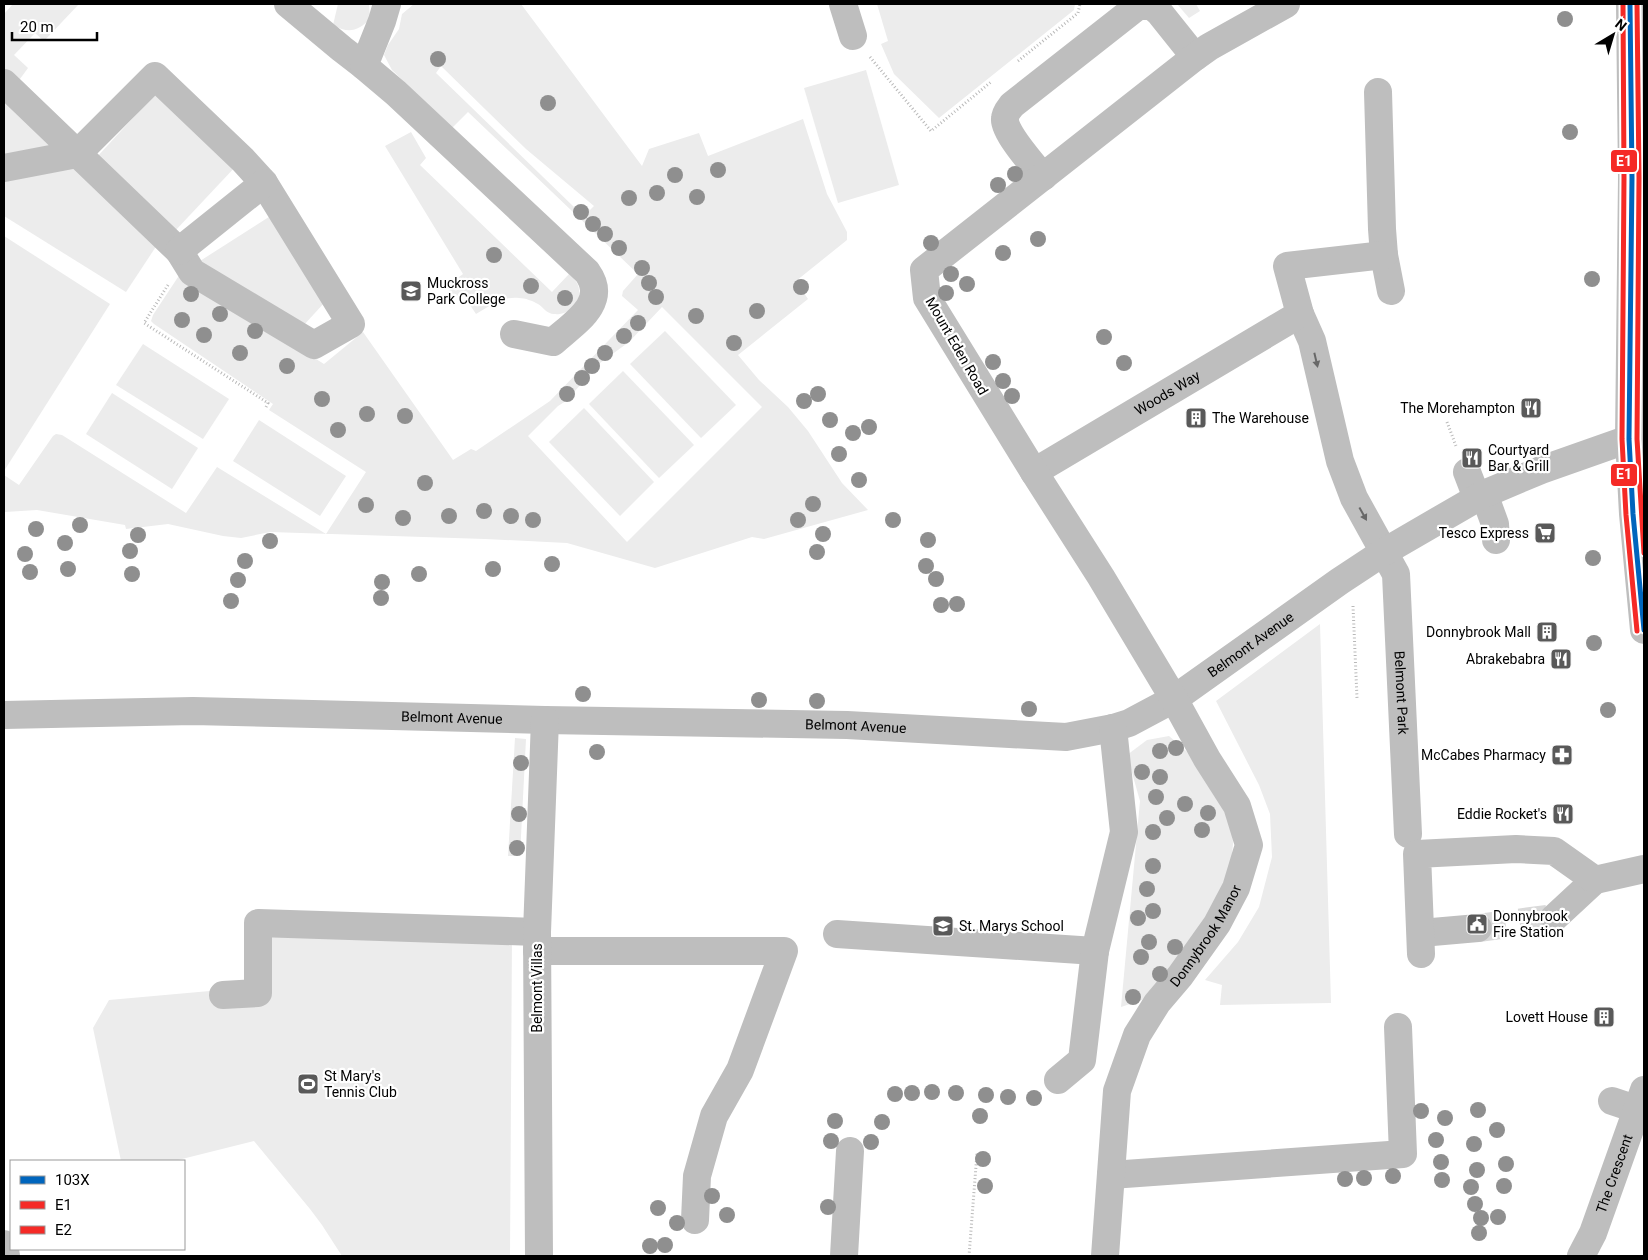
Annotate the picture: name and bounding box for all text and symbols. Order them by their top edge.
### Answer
scale bar [12,10,98,42]
north arrow [1588,10,1638,60]
text: N [1612,15,1630,34]
text: 20 m [20,18,54,36]
line badge: E1 [1610,149,1638,173]
text: E1 [1616,153,1632,169]
place label: Muckross Park College [427,275,505,307]
school or university icon: Muckross Park College [399,279,423,303]
street label: Mount Eden Road [923,294,991,398]
one-way arrow [1312,352,1320,367]
street label: Woods Way [1132,367,1203,418]
restaurant icon: The Morehampton [1519,396,1543,420]
place label: The Morehampton [1400,400,1515,416]
building icon: The Warehouse [1184,406,1208,430]
place label: The Warehouse [1212,410,1309,426]
place label: Courtyard Bar & Grill [1488,442,1549,474]
restaurant icon: Courtyard Bar & Grill [1460,446,1484,470]
line badge: E1 [1610,463,1638,487]
text: E1 [1616,466,1632,482]
one-way arrow [1359,508,1368,521]
supermarket icon: Tesco Express [1533,521,1557,545]
place label: Tesco Express [1439,525,1529,541]
street label: Belmont Avenue [1205,609,1296,681]
building icon: Donnybrook Mall [1535,620,1559,644]
place label: Donnybrook Mall [1426,624,1531,640]
restaurant icon: Abrakebabra [1549,647,1573,671]
street label: Belmont Park [1392,650,1411,736]
place label: Abrakebabra [1466,651,1545,667]
street label: Belmont Avenue [401,708,503,727]
street label: Belmont Avenue [805,716,907,736]
pharmacy icon: McCabes Pharmacy [1550,743,1574,767]
place label: McCabes Pharmacy [1421,747,1546,763]
restaurant icon: Eddie Rocket's [1551,802,1575,826]
place label: Eddie Rocket's [1457,806,1547,822]
street label: Donnybrook Manor [1167,883,1245,990]
place label: Donnybrook Fire Station [1493,908,1569,940]
public building icon: Donnybrook Fire Station [1465,912,1489,936]
school or university icon: St. Marys School [931,914,955,938]
place label: St. Marys School [959,918,1064,934]
street label: Belmont Villas [529,943,545,1033]
building icon: Lovett House [1592,1005,1616,1029]
place label: Lovett House [1505,1009,1588,1025]
place label: St Mary's Tennis Club [324,1068,397,1100]
sports icon: St Mary's Tennis Club [296,1072,320,1096]
street label: The Crescent [1593,1132,1636,1215]
legend [10,1160,185,1250]
text: 103X [55,1171,90,1189]
text: E1 [55,1196,72,1214]
text: E2 [55,1221,72,1239]

